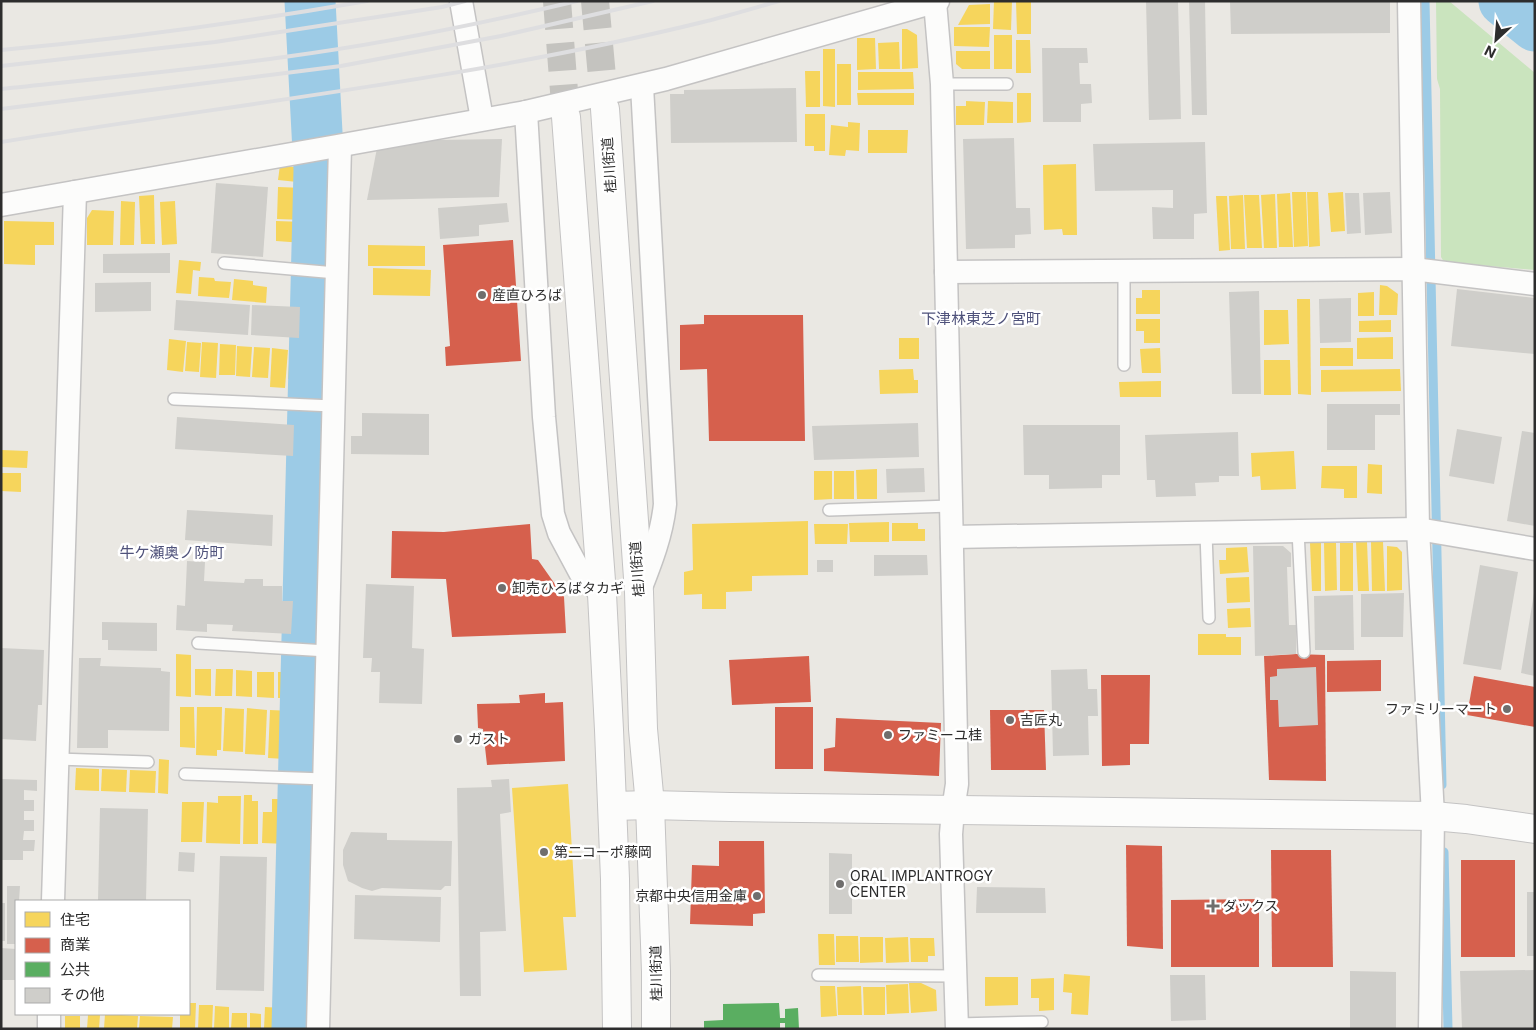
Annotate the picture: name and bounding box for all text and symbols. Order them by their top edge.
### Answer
north arrow [1471,15,1521,65]
text: N [1482,42,1499,62]
street label: 桂川街道 [598,137,619,194]
place label: 産直ひろば [492,286,562,303]
marker: 産直ひろば [476,289,488,301]
district label: 下津林東芝ノ宮町 [921,309,1041,328]
street label: 桂川街道 [626,541,647,598]
district label: 牛ケ瀬奥ノ防町 [119,543,225,562]
place label: 卸売ひろばタカギ [512,579,624,596]
marker: 卸売ひろばタカギ [496,582,508,594]
place label: ファミリーマート [1385,700,1497,717]
marker: ファミリーマート [1501,703,1513,715]
place label: 吉匠丸 [1020,711,1062,728]
marker: 吉匠丸 [1004,714,1016,726]
place label: ファミーユ桂 [898,726,982,743]
marker: ファミーユ桂 [882,729,894,741]
place label: ガスト [468,730,510,747]
marker: ガスト [452,733,464,745]
place label: 第二コーポ藤岡 [554,843,652,860]
marker: 第二コーポ藤岡 [538,846,550,858]
place label: ORAL IMPLANTROGY CENTER [850,867,994,900]
marker: ORAL IMPLANTROGY CENTER [834,878,846,890]
place label: 京都中央信用金庫 [635,887,747,904]
marker: 京都中央信用金庫 [751,890,763,902]
place label: ダックス [1223,897,1279,914]
legend [15,900,190,1015]
marker: ダックス [1207,900,1219,912]
text: 住宅 [60,910,90,929]
text: 商業 [60,935,90,954]
street label: 桂川街道 [647,945,664,1001]
text: 公共 [60,960,90,979]
text: その他 [60,985,105,1004]

